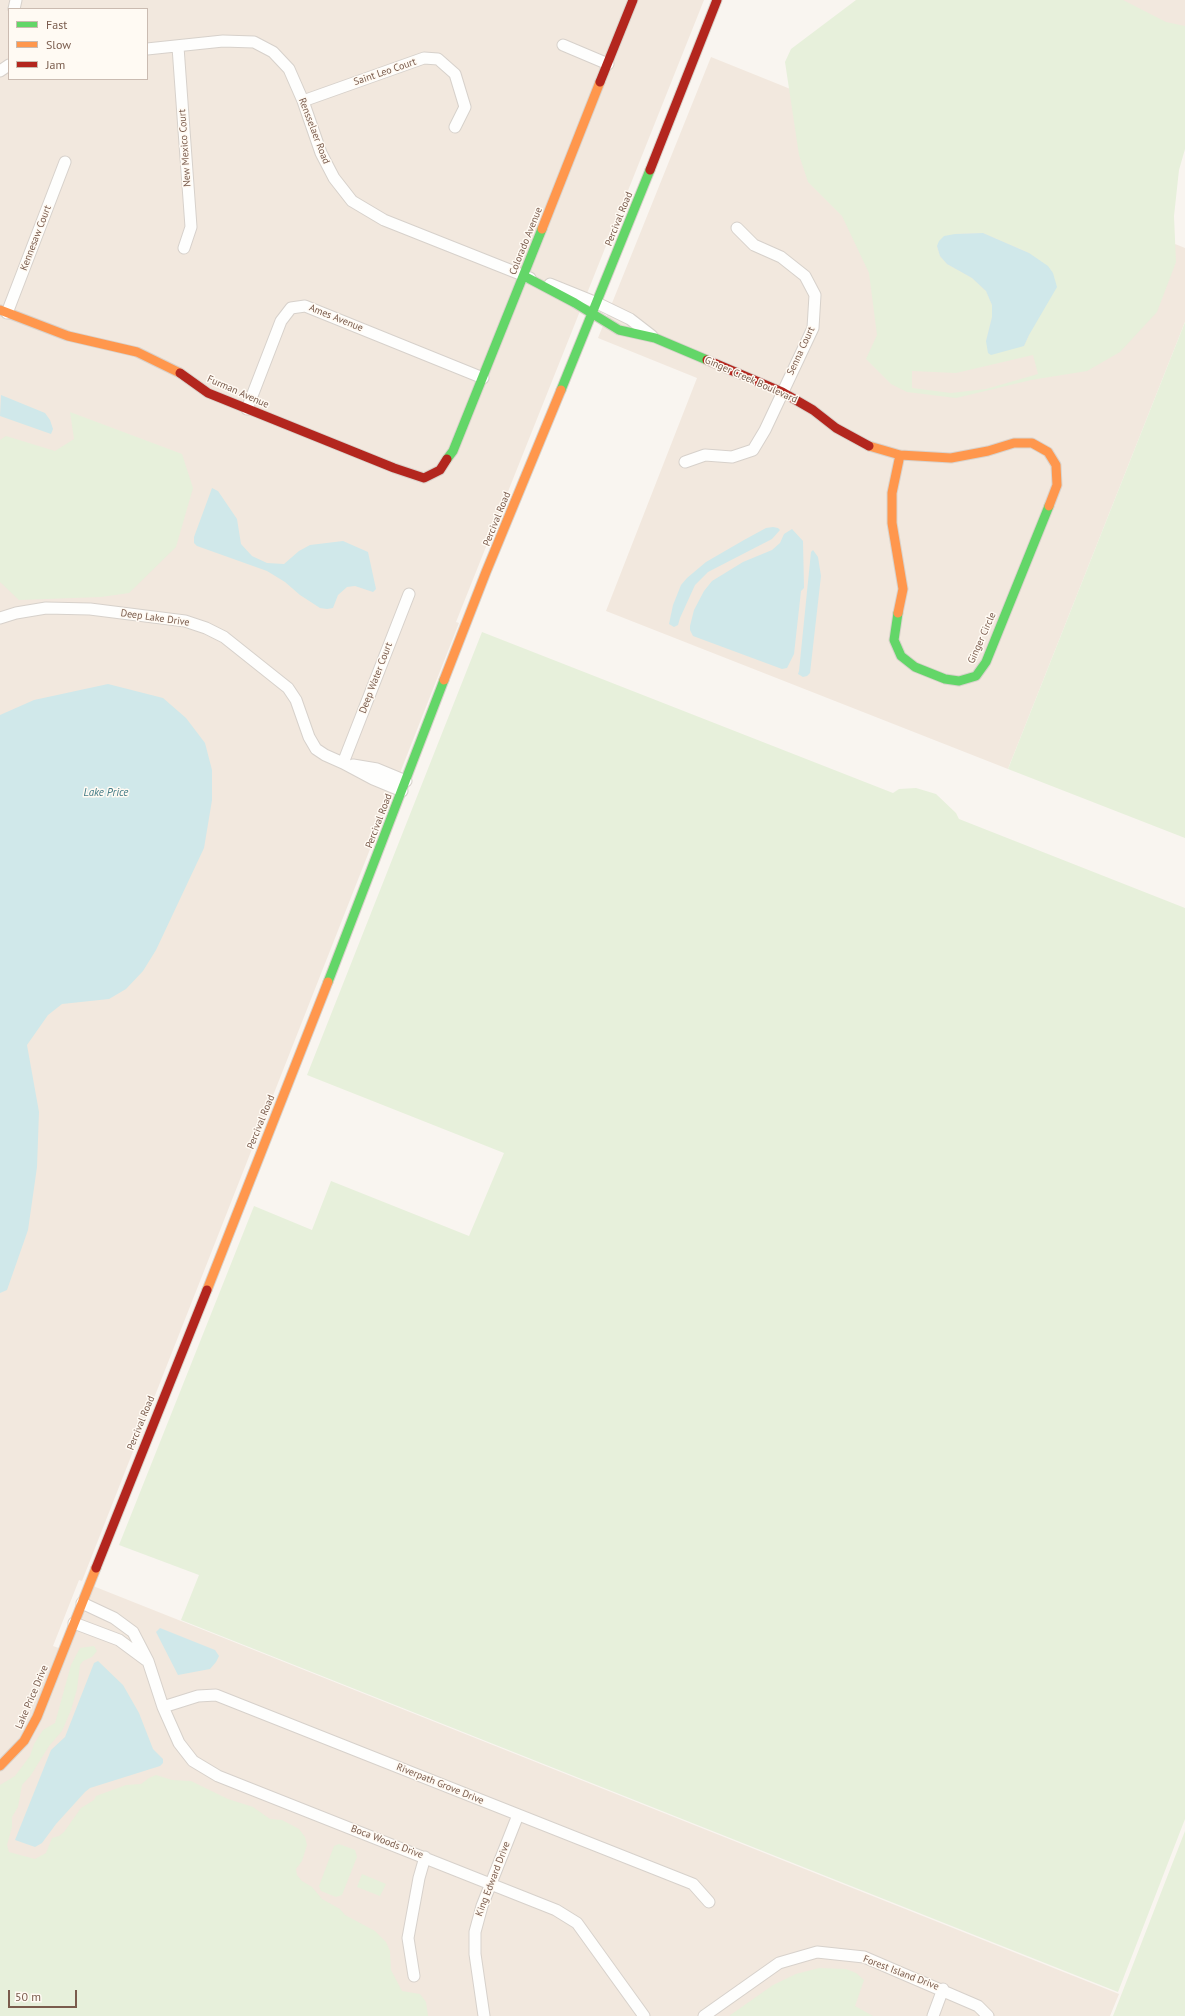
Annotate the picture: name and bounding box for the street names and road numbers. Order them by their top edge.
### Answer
street label: Saint Leo Court [352,56,418,88]
street label: Rensselaer Road [296,96,332,166]
street label: New Mexico Court [176,109,194,187]
street label: Percival Road [603,190,635,248]
street label: Kennesaw Court [18,204,54,272]
street label: Colorado Avenue [507,205,545,277]
street label: Ames Avenue [307,302,365,334]
street label: Senna Court [785,325,817,377]
street label: Ginger Creek Boulevard [703,354,799,406]
street label: Furman Avenue [205,373,271,411]
street label: Percival Road [481,490,513,548]
street label: Deep Lake Drive [120,607,190,629]
street label: Ginger Circle [965,610,999,666]
street label: Deep Water Court [357,641,395,715]
street label: Percival Road [363,792,395,850]
street label: Percival Road [245,1093,277,1151]
street label: Percival Road [125,1394,157,1452]
street label: Lake Price Drive [13,1663,51,1731]
street label: Riverpath Grove Drive [394,1761,486,1807]
street label: Boca Woods Drive [349,1823,425,1861]
street label: King Edward Drive [473,1840,513,1918]
street label: Forest Island Drive [861,1953,941,1993]

